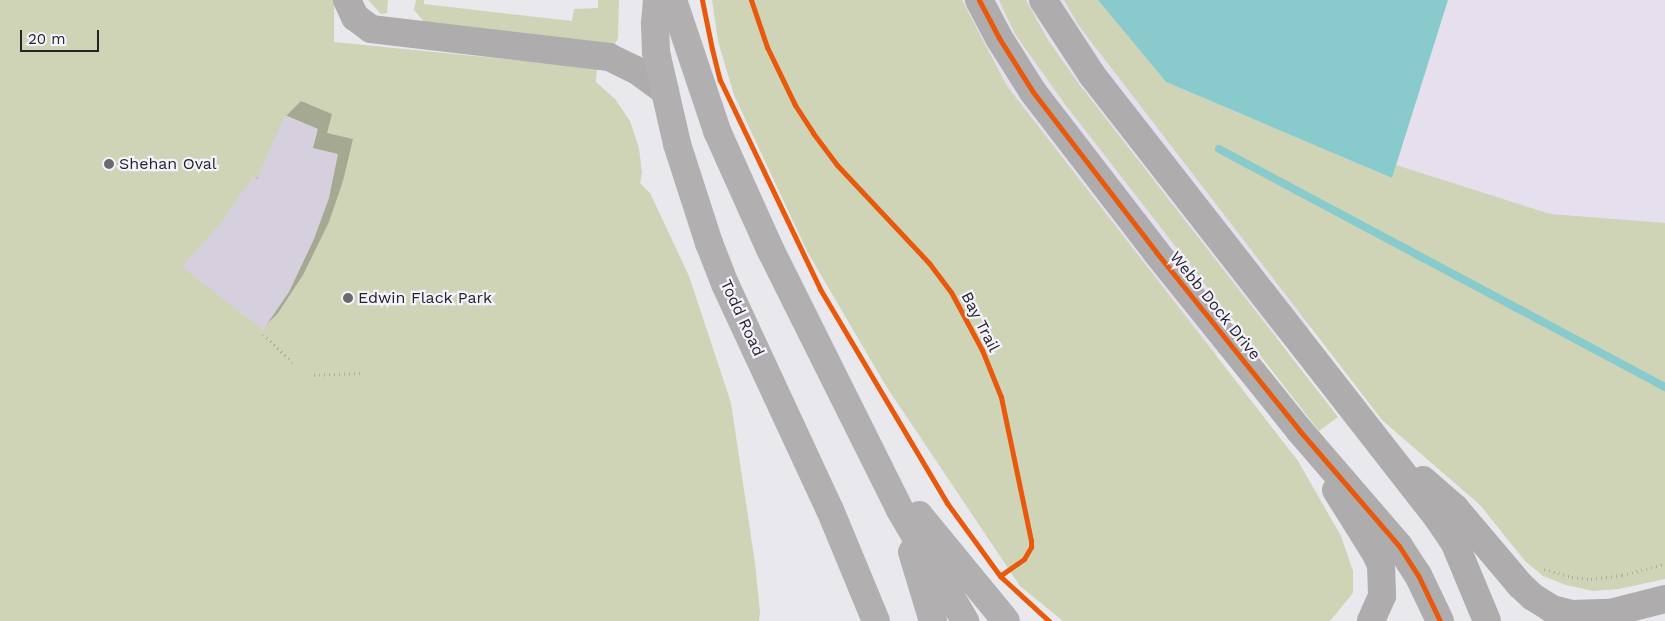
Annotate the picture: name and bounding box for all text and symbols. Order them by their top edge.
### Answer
scale bar [22,20,101,52]
text: 20 m [28,30,66,48]
place label: Shehan Oval [119,154,217,174]
marker: Shehan Oval [103,158,115,170]
street label: Webb Dock Drive [1165,248,1265,364]
street label: Todd Road [716,277,768,359]
place label: Edwin Flack Park [358,288,493,308]
street label: Bay Trail [957,288,1003,356]
marker: Edwin Flack Park [342,292,354,304]

